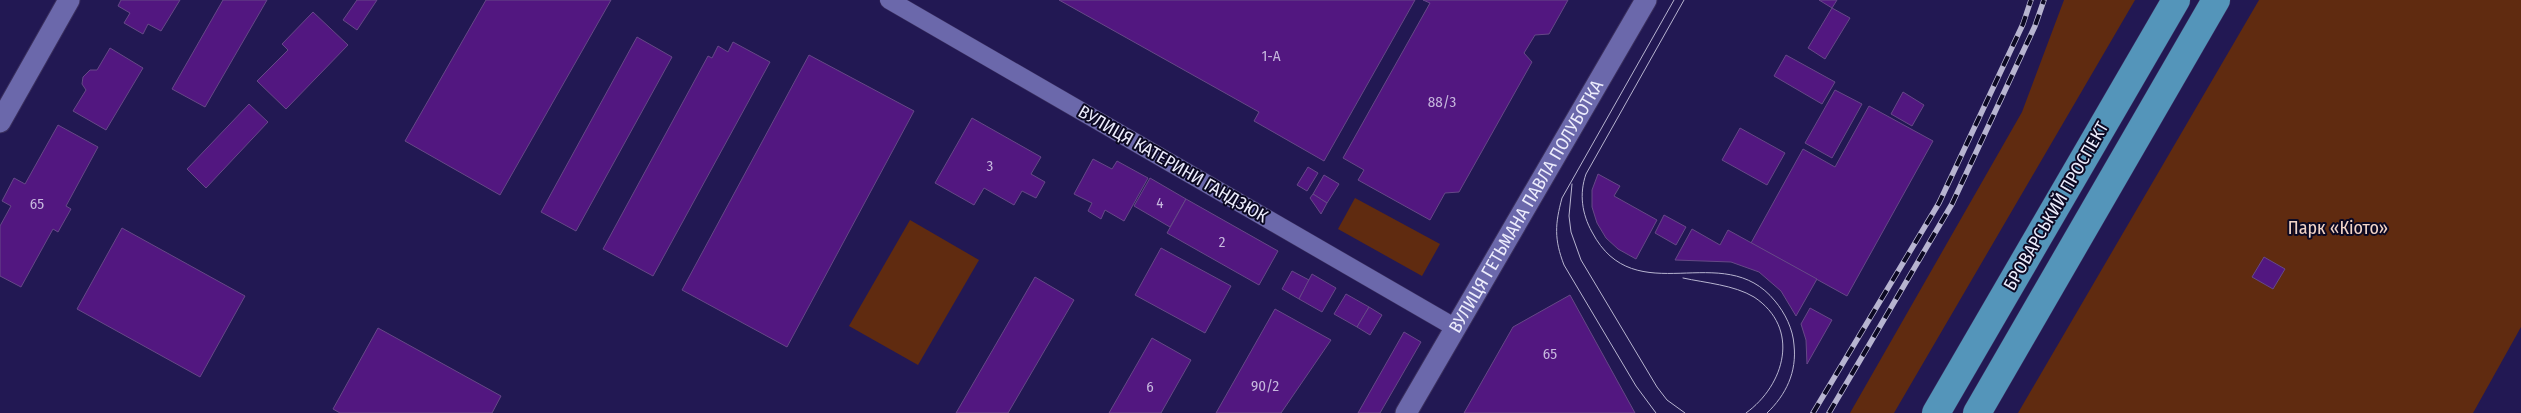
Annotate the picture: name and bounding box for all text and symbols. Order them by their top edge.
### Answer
house number: 1-А [1261,47,1281,65]
street label: ВУЛИЦЯ ГЕТЬМАНА ПАВЛА ПОЛУБОТКА [1444,76,1608,337]
house number: 88/3 [1428,93,1456,111]
street label: ВУЛИЦЯ КАТЕРИНИ ГАНДЗЮК [1074,101,1272,228]
street label: БРОВАРСЬКИЙ ПРОСПЕКТ [1999,117,2114,294]
house number: 3 [987,157,994,175]
house number: 4 [1156,194,1164,212]
house number: 65 [30,195,44,213]
park label: Парк «Кіото» [2288,217,2388,239]
house number: 2 [1219,233,1226,251]
house number: 65 [1543,345,1557,363]
house number: 90/2 [1251,377,1279,395]
house number: 6 [1146,378,1154,396]

